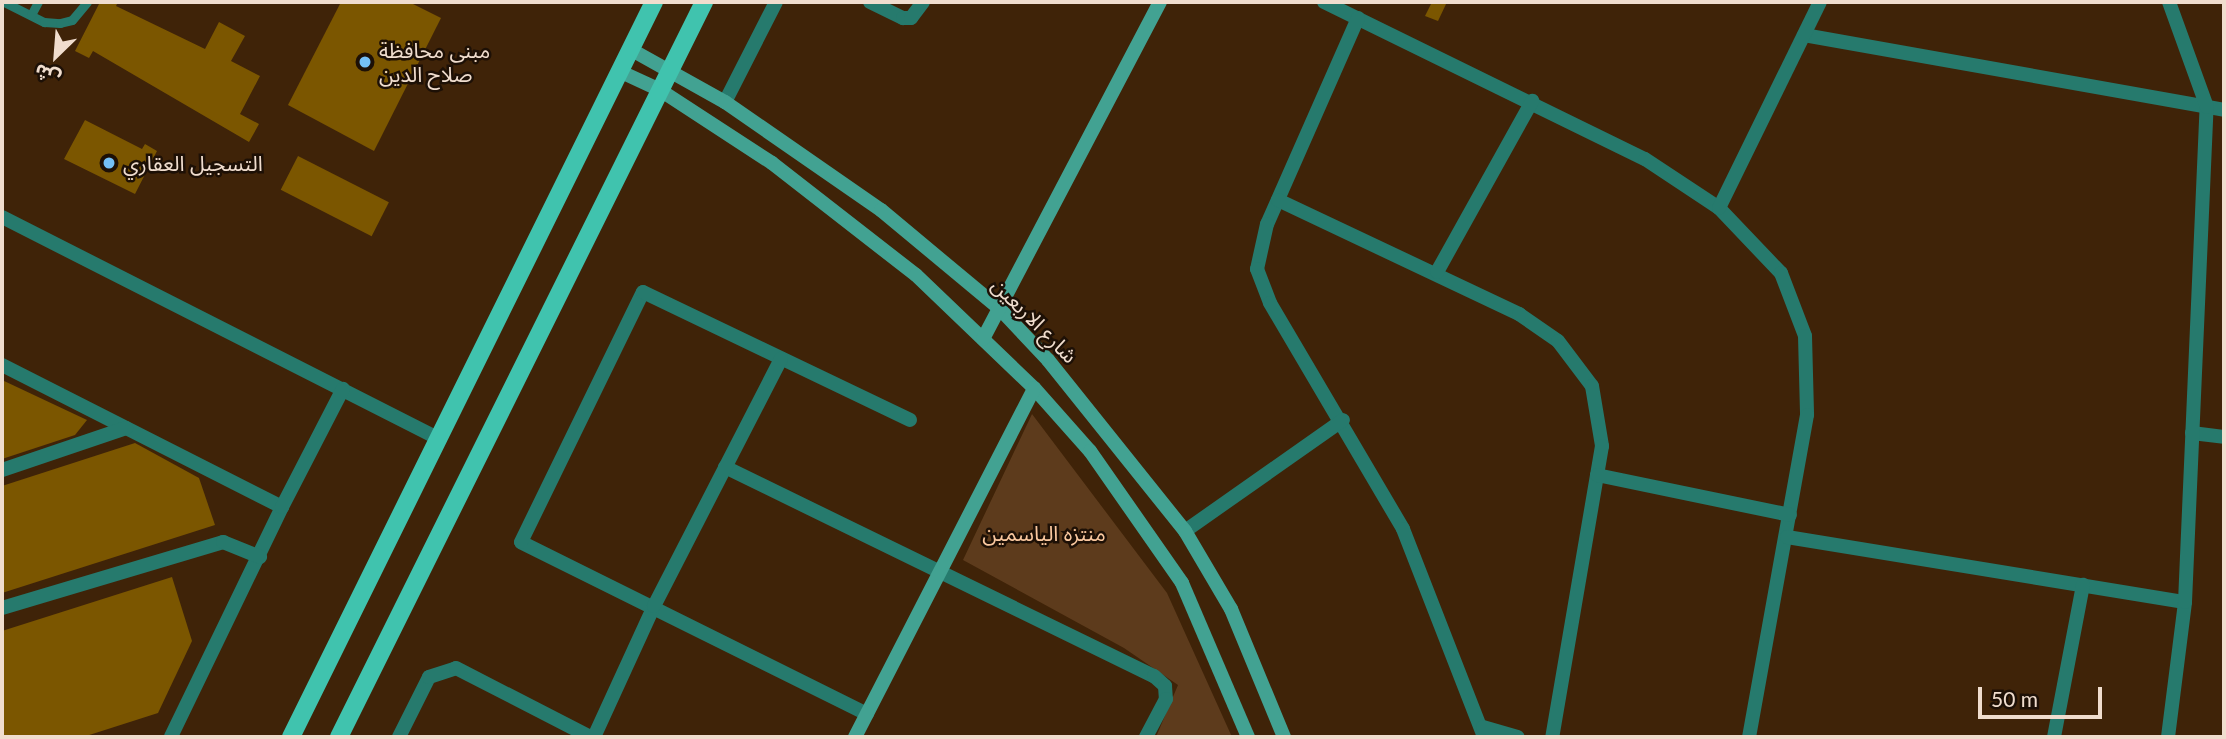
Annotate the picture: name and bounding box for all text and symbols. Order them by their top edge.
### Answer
north arrow [21,21,91,91]
place label: مبنى محافظة صلاح الدين [379,37,490,87]
marker: مبنى محافظة صلاح الدين [357,54,373,70]
text: ش [30,60,64,91]
place label: التسجيل العقاري [123,150,263,176]
marker: التسجيل العقاري [101,155,117,171]
street label: شارع الاربعين [987,272,1083,368]
park label: منتزه الياسمين [982,520,1106,546]
scale bar [1981,672,2105,716]
text: 50 m [1991,686,2038,711]

